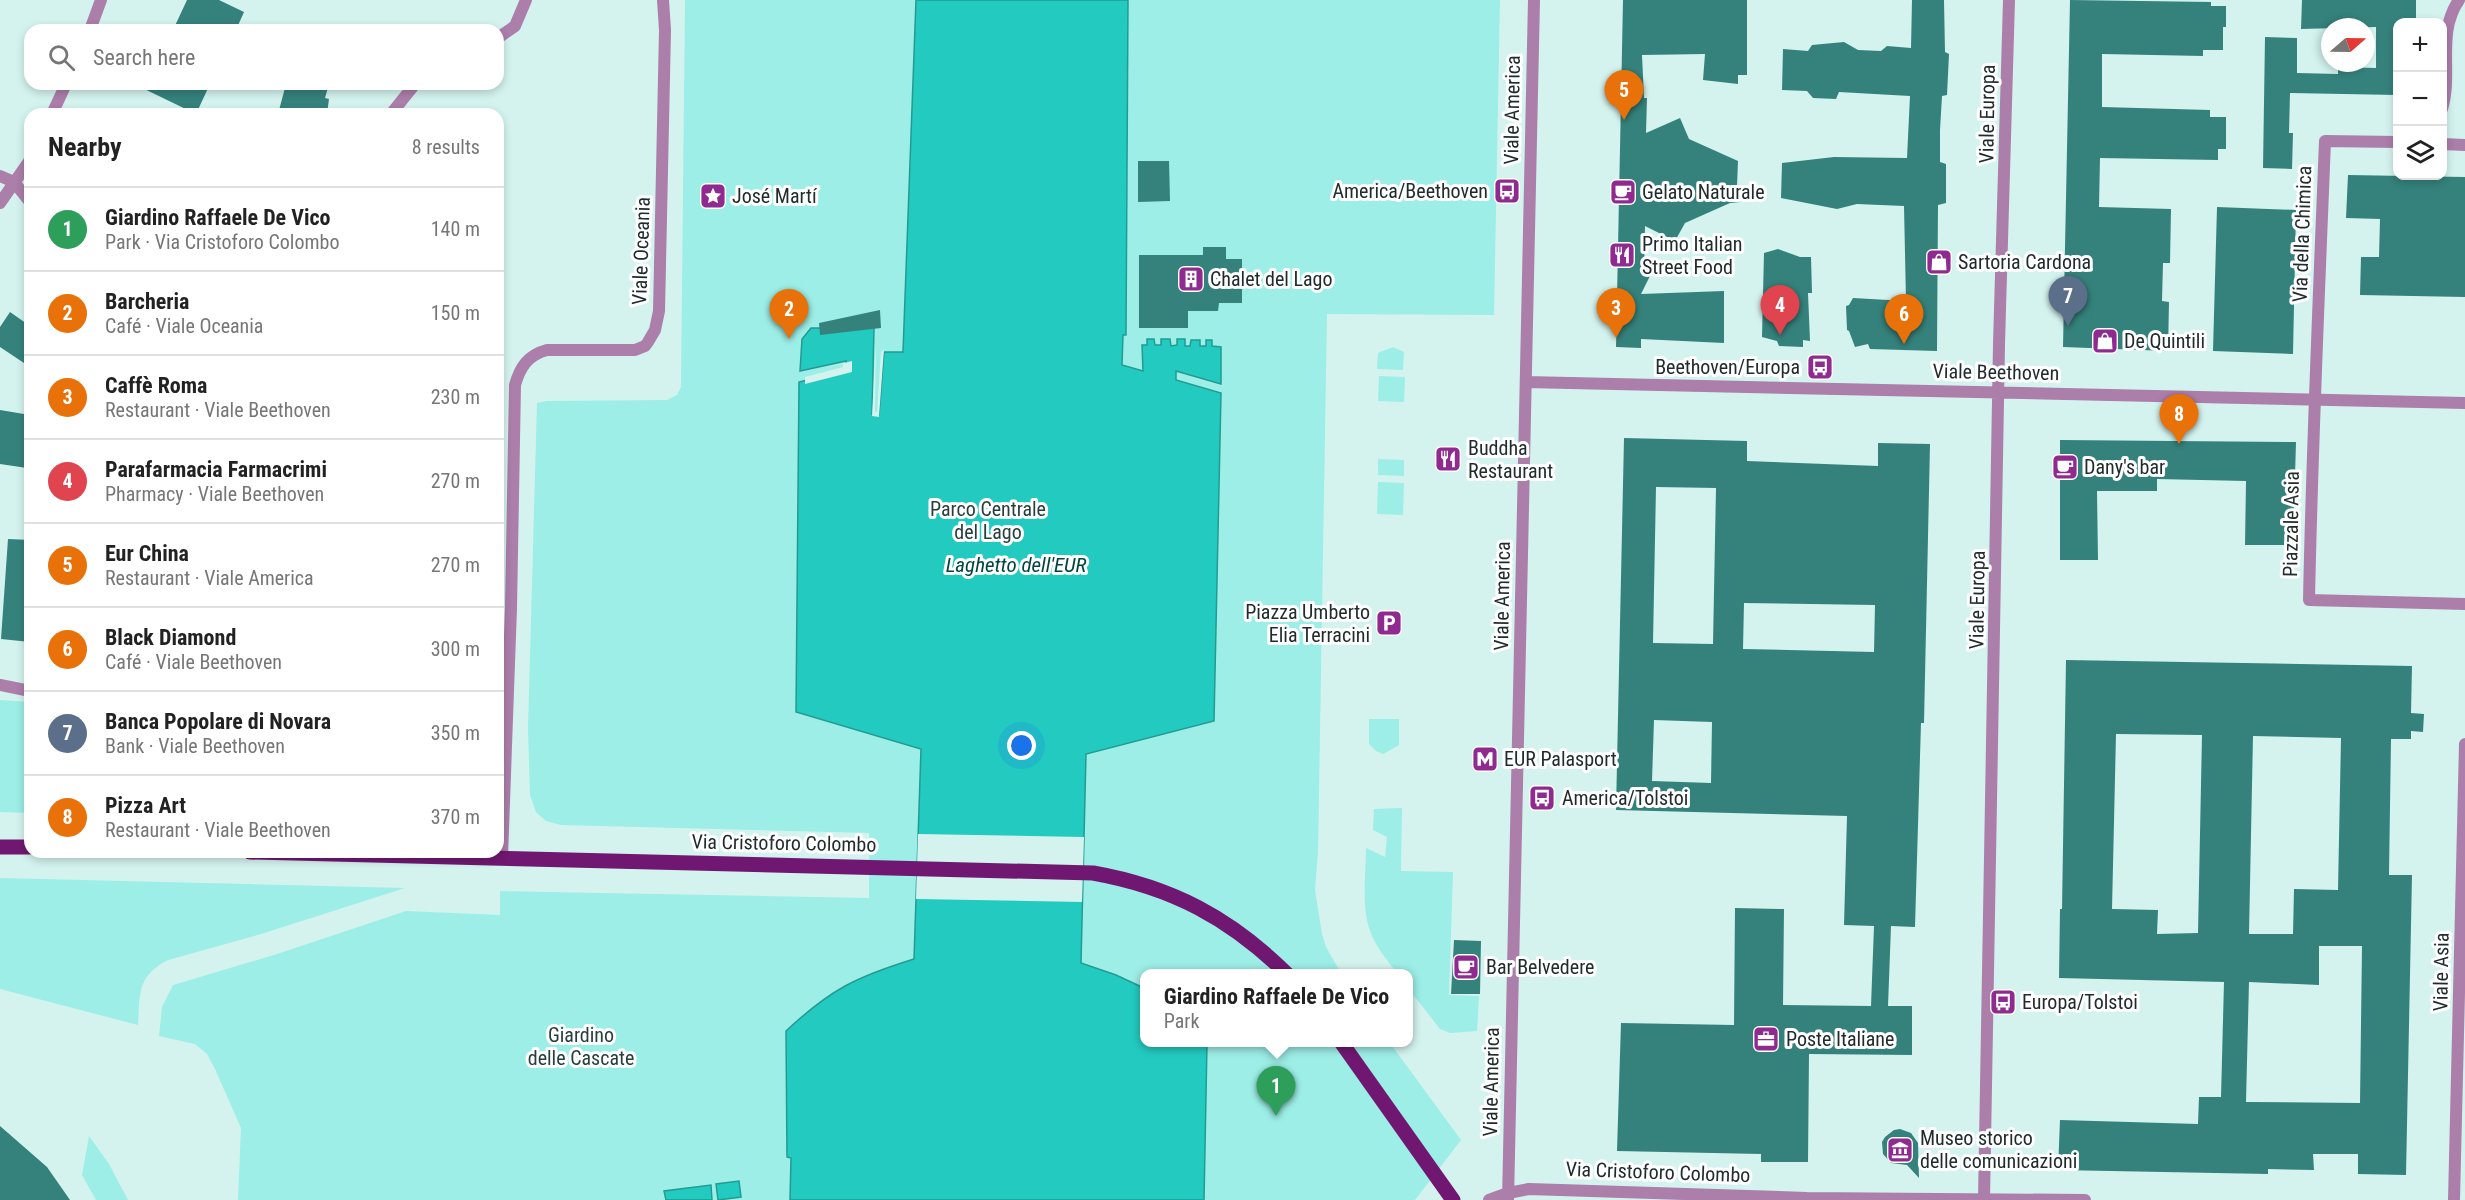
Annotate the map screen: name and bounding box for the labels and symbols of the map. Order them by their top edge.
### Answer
north arrow [2321,18,2375,72]
street label: Viale America [1499,55,1525,165]
street label: Viale Europa [1974,64,2000,164]
pin: 5 [1604,70,1644,120]
street label: Via della Chimica [2288,165,2316,303]
bus stop icon: America/Beethoven [1492,176,1522,206]
cafe icon: Gelato Naturale [1608,177,1638,207]
place label: America/Beethoven [1332,179,1488,203]
place label: Gelato Naturale [1642,180,1765,204]
place icon: José Martí [698,181,728,211]
place label: José Martí [732,184,818,208]
street label: Viale Oceania [627,197,655,305]
place label: Primo Italian Street Food [1642,232,1742,279]
restaurant icon: Primo Italian Street Food [1607,240,1637,270]
shop icon: Sartoria Cardona [1924,247,1954,277]
place label: Sartoria Cardona [1958,250,2091,274]
building icon: Chalet del Lago [1176,264,1206,294]
place label: Chalet del Lago [1210,267,1333,291]
pin: 7 [2048,276,2088,326]
pin: 4 [1760,286,1800,335]
pin: 3 [1596,288,1636,338]
pin: 2 [770,290,808,339]
pin: 6 [1884,294,1924,344]
shop icon: De Quintili [2090,326,2120,356]
place label: De Quintili [2124,329,2205,353]
bus stop icon: Beethoven/Europa [1805,352,1835,382]
place label: Beethoven/Europa [1655,355,1800,379]
street label: Viale Beethoven [1933,359,2059,385]
pin: 8 [2160,394,2198,444]
place label: Buddha Restaurant [1468,436,1553,483]
restaurant icon: Buddha Restaurant [1433,444,1463,474]
cafe icon: Dany's bar [2050,452,2080,482]
place label: Dany's bar [2084,455,2165,479]
street label: Piazzale Asia [2278,471,2304,577]
park label: Parco Centrale del Lago [930,497,1046,544]
street label: Viale America [1489,541,1515,651]
street label: Viale Europa [1964,550,1990,650]
water label: Laghetto dell'EUR [946,553,1087,577]
place label: Piazza Umberto Elia Terracini [1245,600,1370,647]
parking icon: Piazza Umberto Elia Terracini [1374,608,1404,638]
your location [1007,731,1036,760]
metro station icon: EUR Palasport [1470,744,1500,774]
place label: EUR Palasport [1504,747,1617,771]
bus stop icon: America/Tolstoi [1527,783,1557,813]
place label: America/Tolstoi [1562,786,1688,810]
street label: Via Cristoforo Colombo [691,829,877,857]
street label: Viale Asia [2428,932,2454,1012]
cafe icon: Bar Belvedere [1451,952,1481,982]
place label: Bar Belvedere [1486,955,1594,979]
bus stop icon: Europa/Tolstoi [1988,987,2018,1017]
place label: Europa/Tolstoi [2022,990,2138,1014]
park label: Giardino delle Cascate [528,1023,634,1070]
office icon: Poste Italiane [1751,1024,1781,1054]
street label: Viale America [1478,1027,1504,1137]
place label: Poste Italiane [1786,1027,1894,1051]
pin: 1 [1256,1066,1296,1116]
place label: Museo storico delle comunicazioni [1920,1126,2077,1173]
museum icon: Museo storico delle comunicazioni [1885,1135,1915,1165]
street label: Via Cristoforo Colombo [1565,1157,1751,1187]

